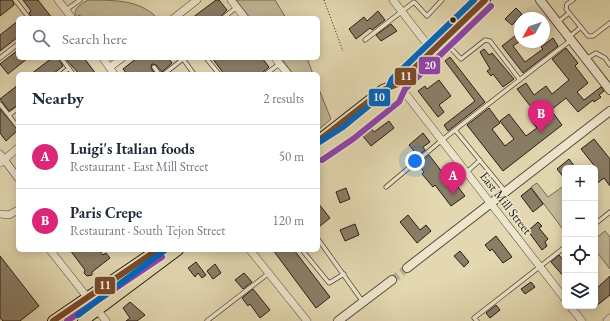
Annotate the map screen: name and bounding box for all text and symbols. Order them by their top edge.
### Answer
north arrow [514,12,550,48]
unlabelled marker [448,15,458,25]
search box [16,16,320,60]
icon: search [30,27,52,49]
text: Search here [62,29,127,48]
line badge: 20 [418,56,441,75]
text: 20 [424,58,436,72]
line badge: 11 [394,67,417,86]
text: 11 [400,69,412,83]
text: Nearby [32,87,84,109]
line badge: 10 [368,88,391,107]
text: 2 results [263,90,304,107]
text: 10 [373,90,385,104]
pin: B [528,100,554,133]
text: Luigi's Italian foods [70,139,195,158]
text: A [40,148,50,165]
text: 50 m [279,148,304,165]
your location [405,151,425,171]
text: Restaurant · East Mill Street [70,158,208,175]
pin: A [440,162,466,195]
map controls [562,165,598,309]
button: + [562,165,598,201]
street label: East Mill Street [476,168,536,238]
button: − [562,201,598,237]
text: Paris Crepe [70,203,142,222]
text: B [41,212,49,229]
text: 120 m [273,212,304,229]
text: Restaurant · South Tejon Street [70,222,225,239]
button: locate [562,237,598,273]
button: layers [562,273,598,309]
line badge: 11 [94,276,116,295]
text: 11 [99,278,111,292]

